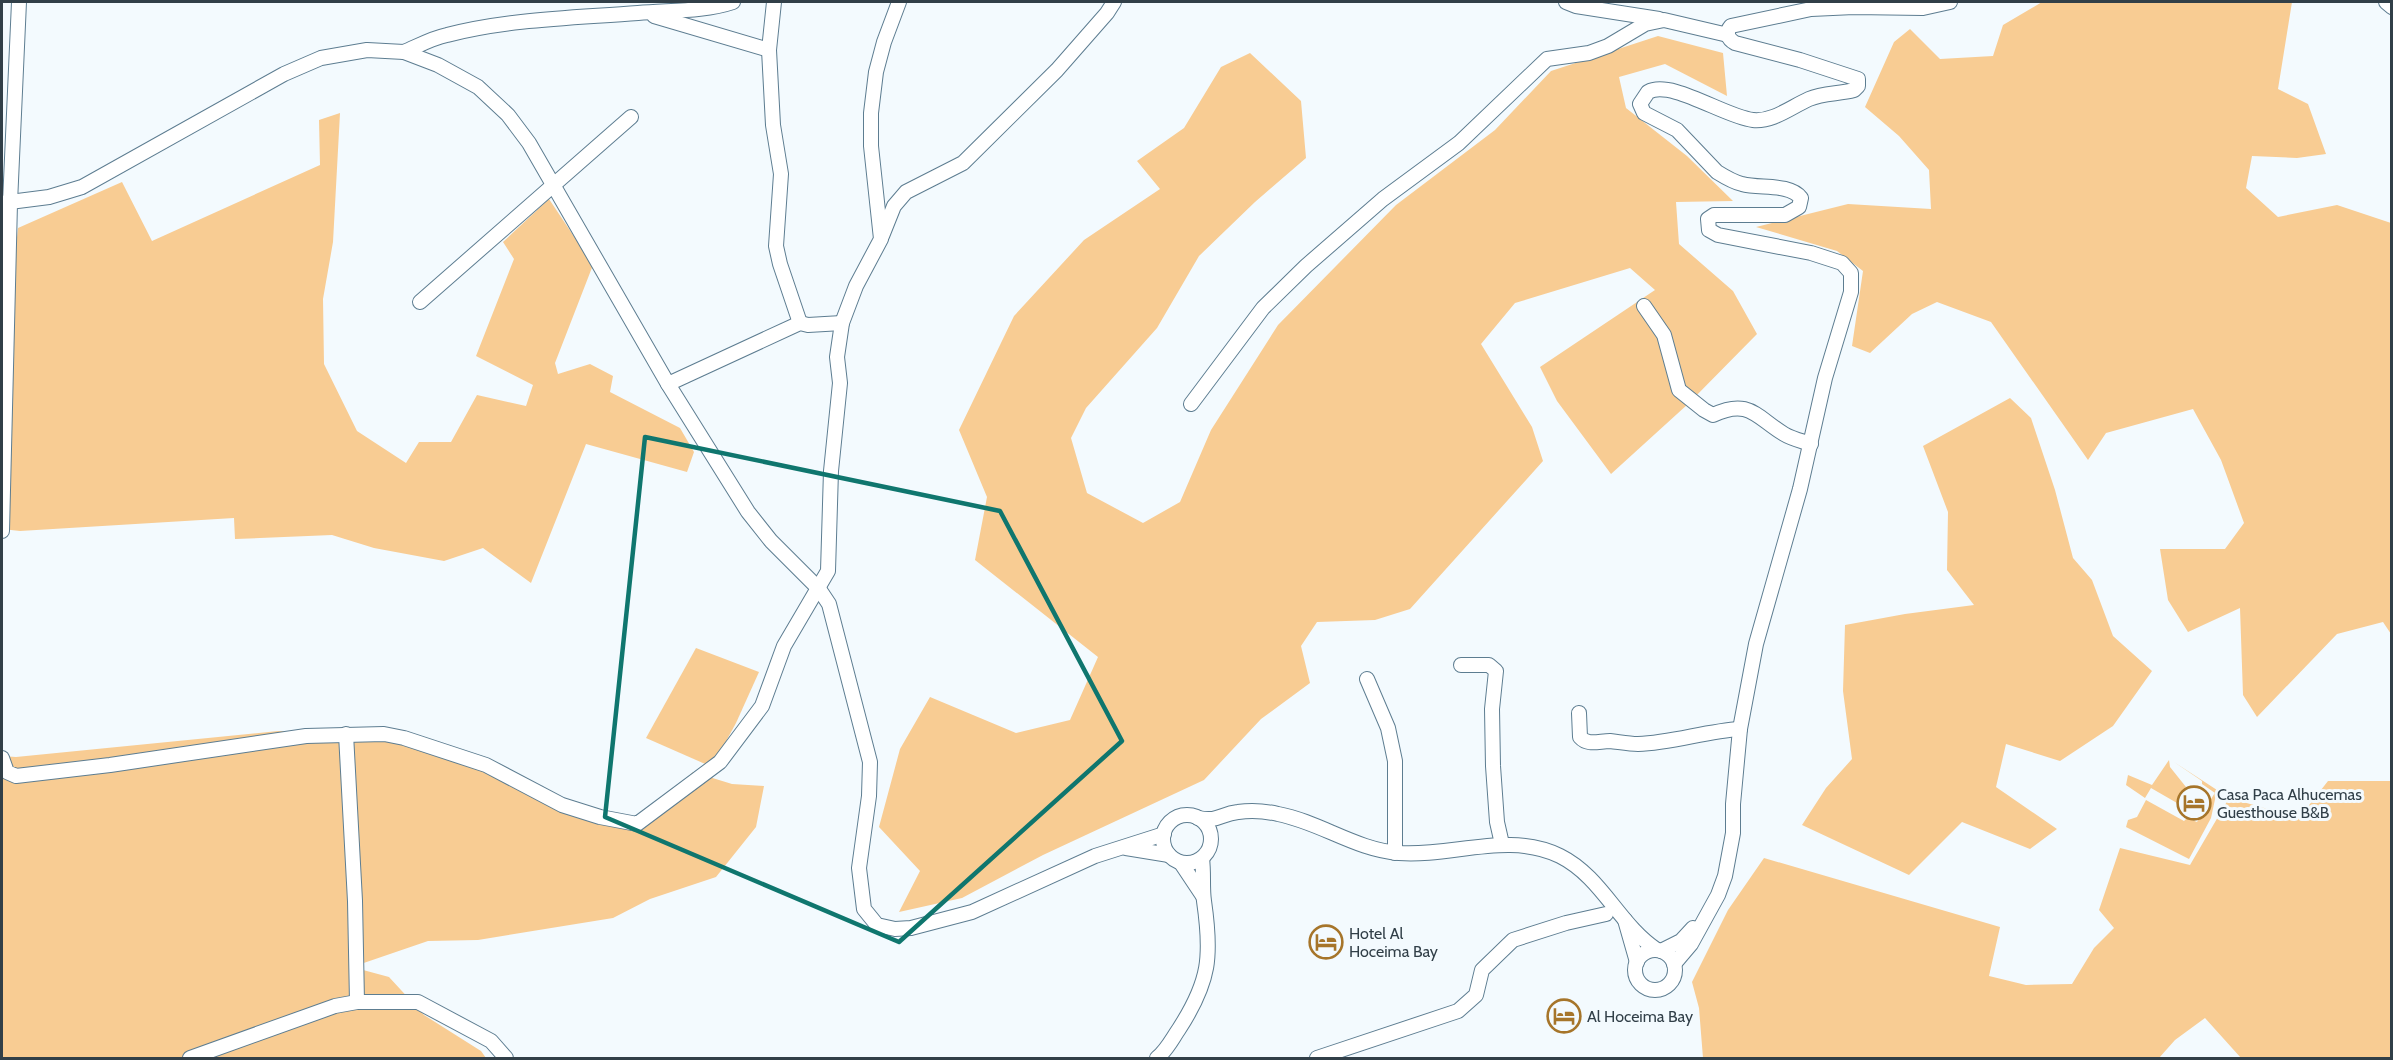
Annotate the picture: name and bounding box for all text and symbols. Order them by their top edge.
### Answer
hotel icon: Casa Paca Alhucemas Guesthouse B&B [2176,785,2212,821]
place label: Casa Paca Alhucemas Guesthouse B&B [2217,785,2362,822]
hotel icon: Hotel Al Hoceima Bay [1308,924,1344,960]
place label: Hotel Al Hoceima Bay [1349,924,1438,961]
hotel icon: Al Hoceima Bay [1546,998,1582,1034]
place label: Al Hoceima Bay [1587,1007,1693,1026]

